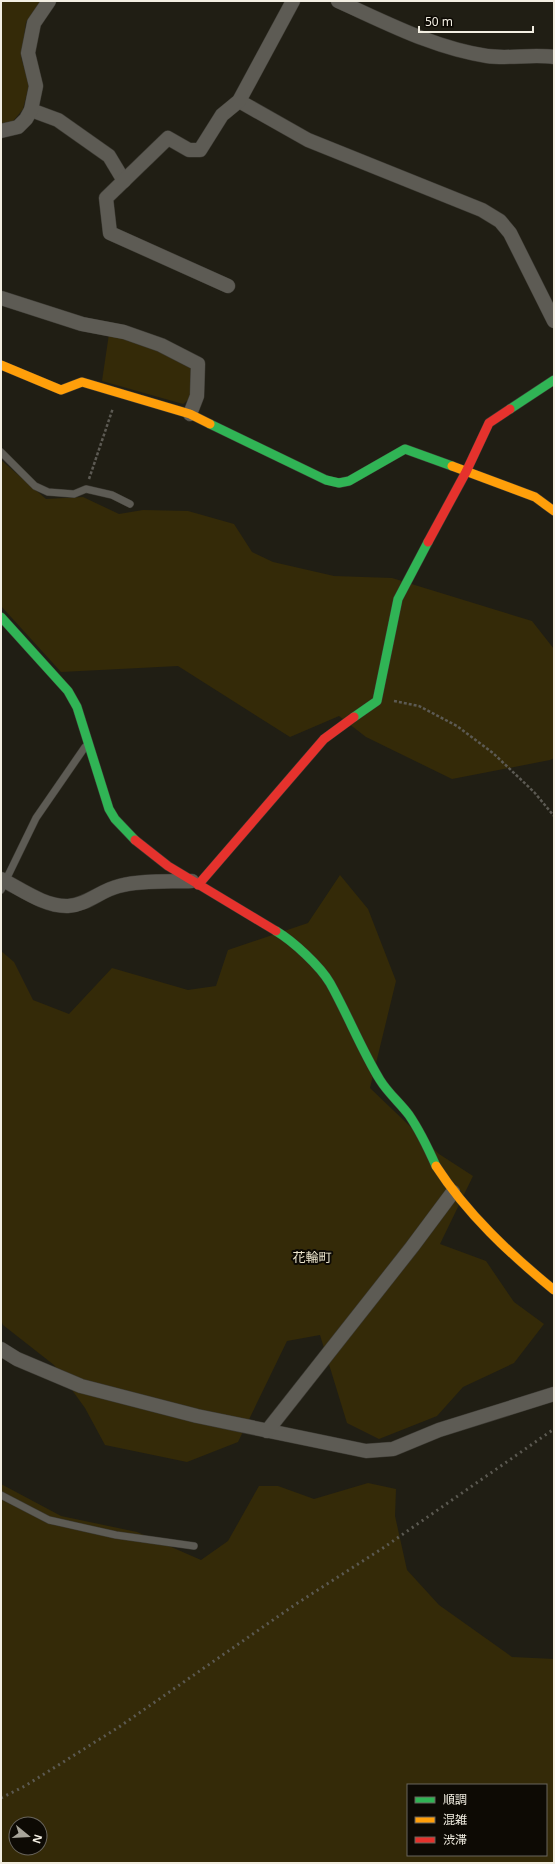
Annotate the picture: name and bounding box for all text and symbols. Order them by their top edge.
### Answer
scale bar [419,8,533,34]
text: 50 m [425,13,453,30]
district label: 花輪町 [292,1248,332,1266]
legend [407,1784,547,1856]
text: 順調 [443,1791,467,1808]
text: 混雑 [443,1811,467,1828]
north arrow [8,1816,48,1856]
text: 渋滞 [443,1831,467,1848]
text: N [29,1833,47,1846]

